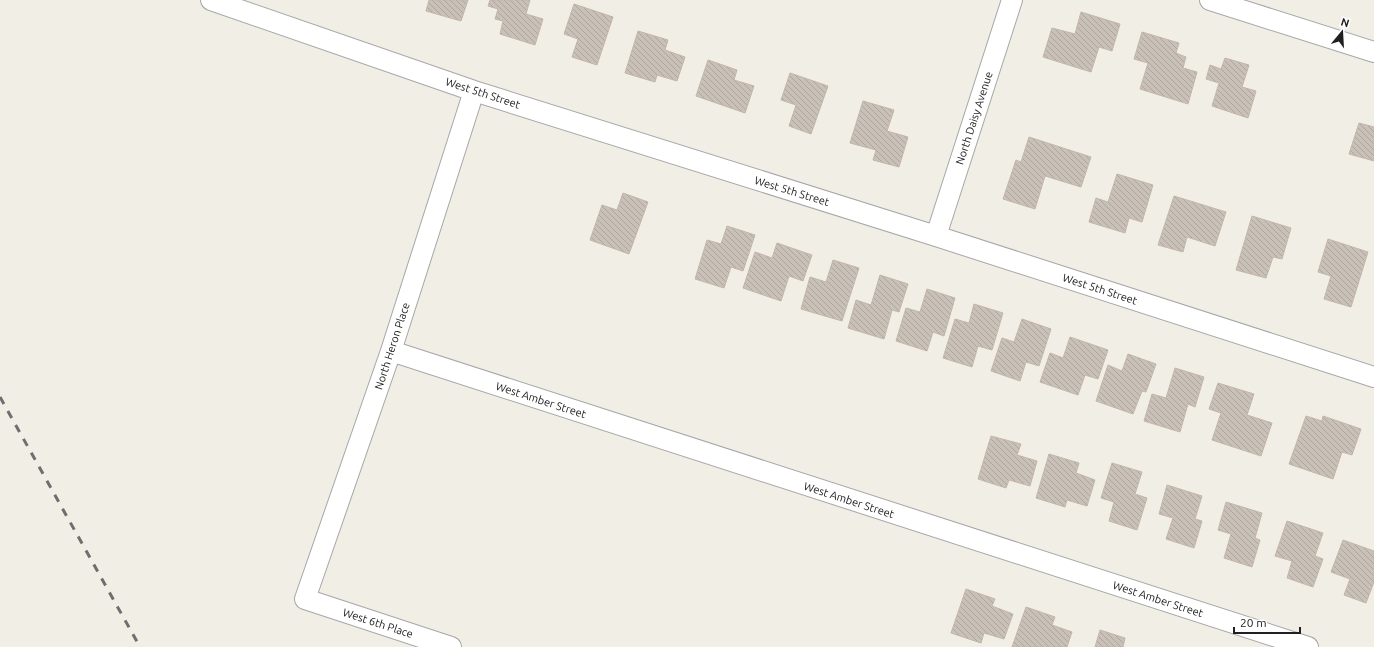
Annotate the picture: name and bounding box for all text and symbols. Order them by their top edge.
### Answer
north arrow [1322,12,1362,52]
text: N [1339,16,1351,29]
street label: North Daisy Avenue [953,70,995,166]
street label: West 5th Street [444,75,522,111]
street label: West 5th Street [753,174,832,208]
street label: West 5th Street [1061,271,1139,307]
street label: North Heron Place [372,301,412,391]
street label: West Amber Street [494,380,588,420]
street label: West Amber Street [802,480,896,520]
street label: West Amber Street [1111,579,1205,619]
street label: West 6th Place [341,606,415,640]
scale bar [1234,609,1300,635]
text: 20 m [1240,616,1267,629]

